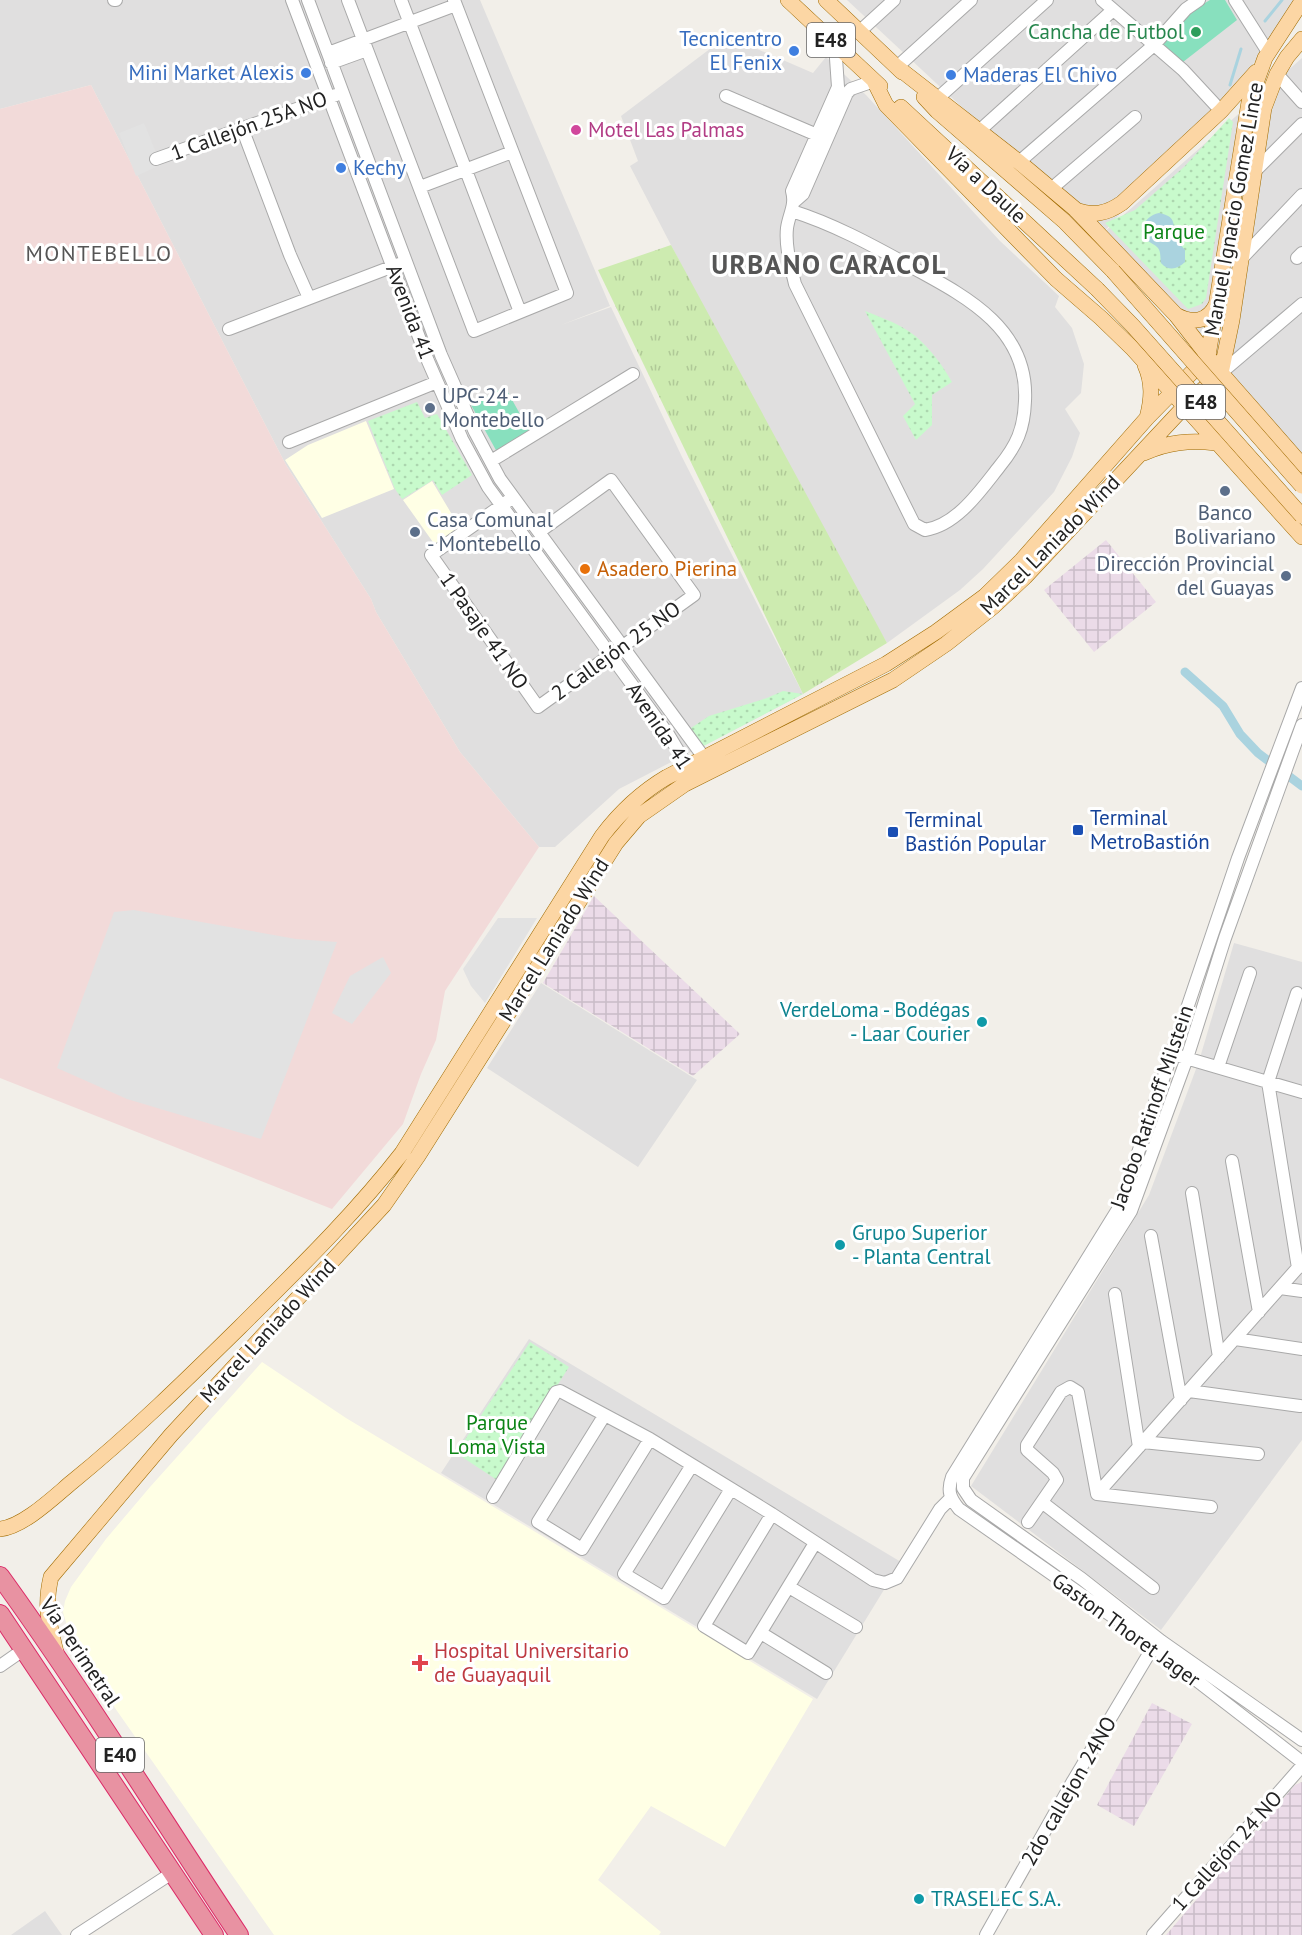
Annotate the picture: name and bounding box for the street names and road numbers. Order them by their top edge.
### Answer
road number: E48 [807,23,855,57]
street label: Manuel Ignacio Gomez Lince [1198,80,1269,338]
street label: 1 Callejón 25A NO [167,85,331,166]
street label: Vía a Daule [940,140,1032,229]
street label: Avenida 41 [380,261,441,363]
road number: E48 [1177,385,1225,419]
street label: Marcel Laniado Wind [974,469,1125,620]
street label: 1 Pasaje 41 NO [434,567,535,694]
street label: 2 Callejón 25 NO [546,595,686,706]
street label: Avenida 41 [620,677,698,774]
street label: Marcel Laniado Wind [492,853,615,1026]
street label: Jacobo Ratinoff Milstein [1104,1001,1199,1213]
street label: Marcel Laniado Wind [194,1253,341,1408]
street label: Gaston Thoret Jager [1047,1567,1206,1693]
street label: Vía Perimetral [34,1591,127,1711]
street label: 2do callejon 24NO [1015,1711,1122,1870]
road number: E40 [96,1738,144,1772]
street label: 1 Callejón 24 NO [1165,1785,1288,1917]

